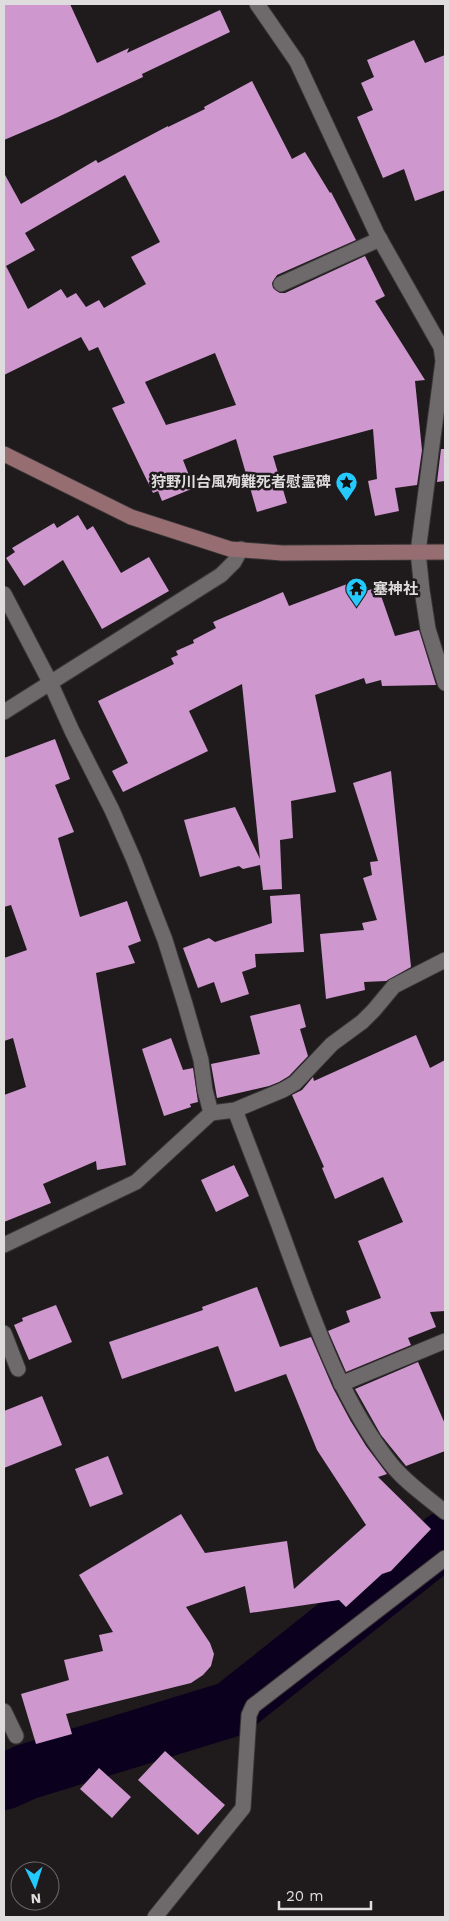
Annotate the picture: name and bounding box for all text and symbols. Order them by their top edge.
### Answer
place icon: 狩野川台風殉難死者慰霊碑 [335,470,359,501]
place label: 狩野川台風殉難死者慰霊碑 [151,473,331,491]
temple icon: 塞神社 [345,577,369,608]
place label: 塞神社 [373,580,418,598]
north arrow [10,1861,60,1911]
scale bar [279,1878,372,1910]
text: 20 m [286,1887,324,1905]
text: N [30,1891,42,1907]

